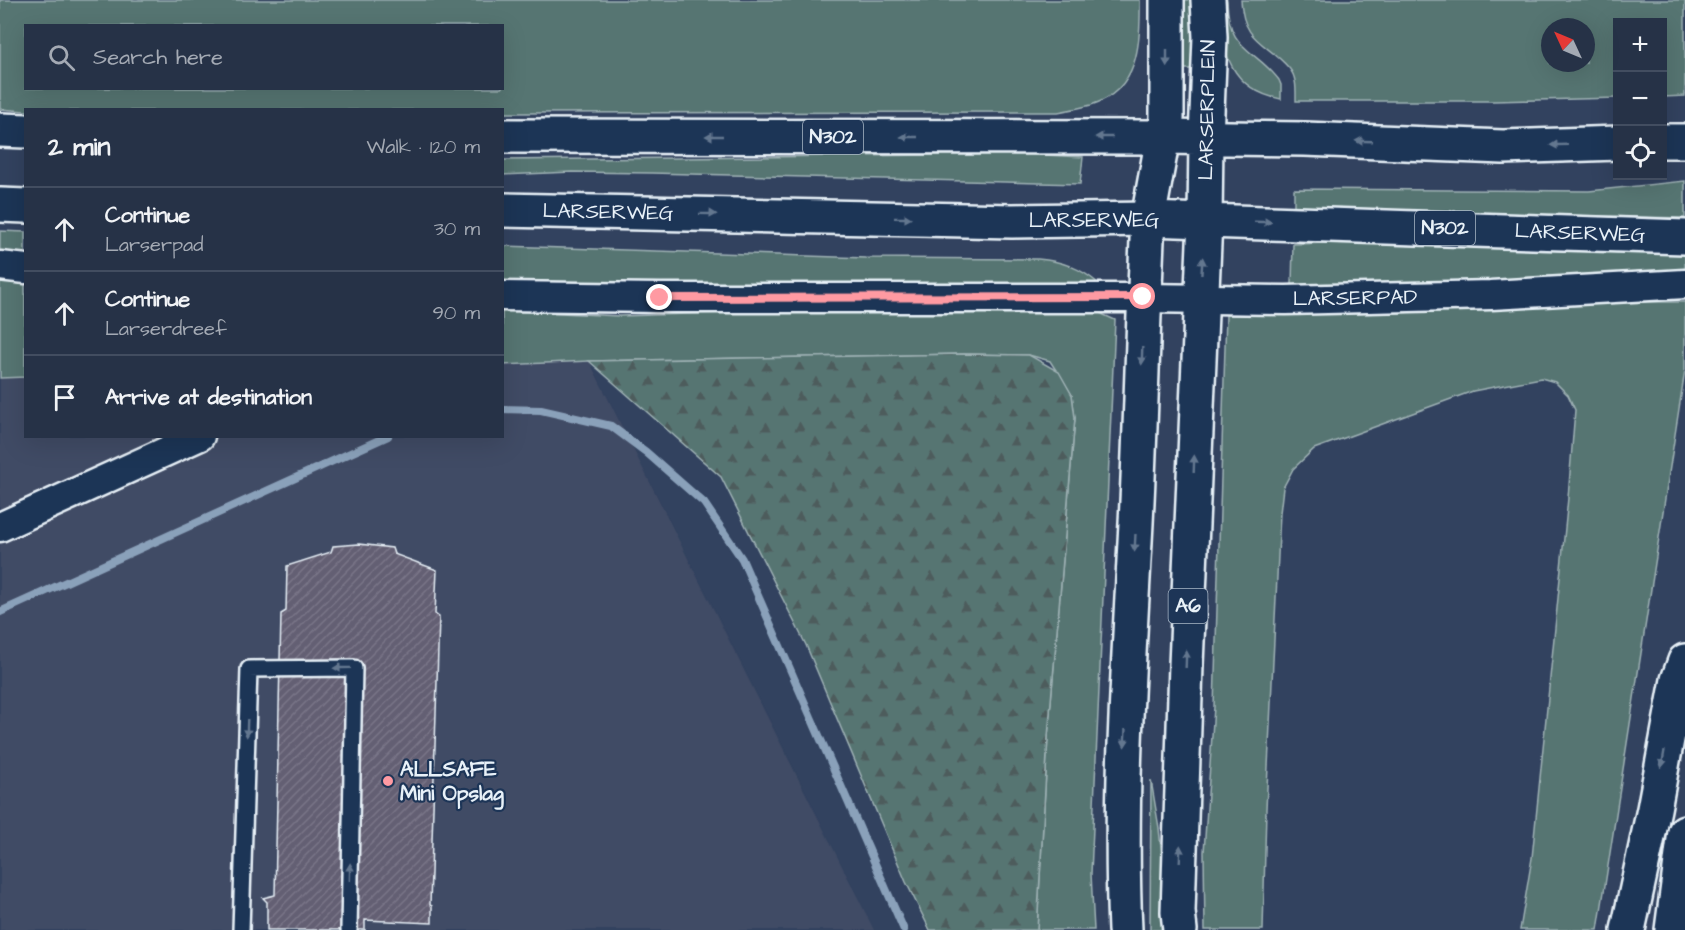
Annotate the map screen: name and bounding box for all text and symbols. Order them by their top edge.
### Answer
north arrow [1541,18,1595,72]
map controls [1613,18,1667,180]
button: + [1613,18,1667,72]
search box [24,24,504,90]
street label: LARSERPLEIN [1191,39,1223,181]
icon: search [45,41,78,74]
text: Search here [93,42,223,73]
one-way arrow [1162,49,1172,68]
button: − [1613,72,1667,126]
road number: N302 [803,120,863,154]
button: locate [1613,126,1667,180]
text: 2 min [48,129,110,165]
one-way arrow [705,131,724,141]
one-way arrow [900,132,919,142]
one-way arrow [1095,132,1114,142]
text: Walk · 120 m [367,133,480,161]
one-way arrow [1355,136,1374,145]
one-way arrow [1550,140,1569,149]
street label: LARSERWEG [542,196,674,228]
text: Continue [105,200,190,231]
street label: LARSERWEG [1029,206,1160,235]
one-way arrow [698,210,717,219]
road number: N302 [1415,211,1475,245]
icon: ahead [48,213,81,246]
one-way arrow [893,214,912,223]
text: 30 m [434,215,480,243]
street label: LARSERWEG [1514,216,1646,250]
one-way arrow [1254,217,1273,227]
text: Larserpad [105,231,204,259]
one-way arrow [1198,257,1207,276]
street label: LARSERPAD [1293,282,1418,314]
route start [1129,283,1155,309]
text: Continue [105,284,190,315]
route end [646,284,672,310]
icon: ahead [48,297,81,330]
text: 90 m [432,299,480,327]
text: Larserdreef [105,315,227,343]
one-way arrow [1137,347,1146,366]
icon: arrive [48,381,81,414]
text: Arrive at destination [105,382,312,413]
one-way arrow [1189,455,1199,474]
one-way arrow [1130,534,1139,553]
road number: A6 [1168,589,1208,623]
one-way arrow [1182,650,1191,669]
one-way arrow [332,663,351,673]
one-way arrow [242,718,252,737]
one-way arrow [1120,728,1129,747]
one-way arrow [1659,749,1668,768]
place label: ALLSAFE Mini Opslag [400,755,504,810]
marker: ALLSAFE Mini Opslag [381,774,395,788]
one-way arrow [1175,845,1185,864]
one-way arrow [345,862,355,881]

